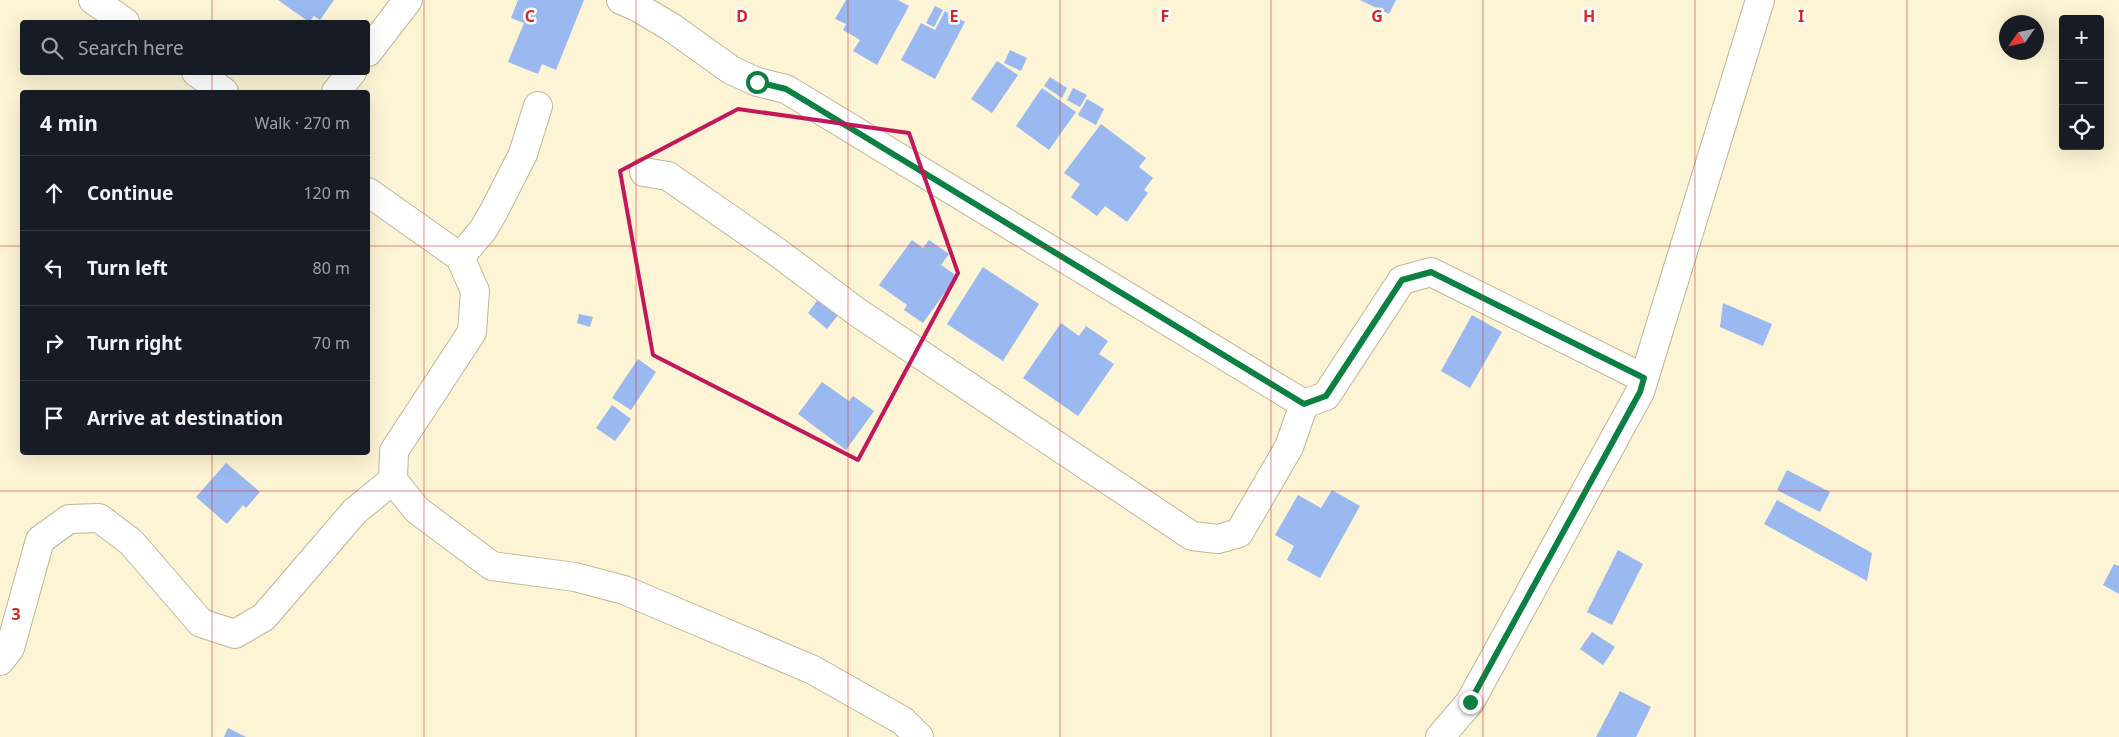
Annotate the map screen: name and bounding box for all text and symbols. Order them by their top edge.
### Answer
text: C [525,5,535,27]
text: D [736,5,748,27]
text: E [950,5,959,27]
text: F [1161,5,1169,27]
text: G [1371,5,1383,27]
text: H [1583,5,1595,27]
text: I [1798,5,1804,27]
north arrow [1999,15,2044,60]
map controls [2059,15,2104,150]
button: + [2059,15,2104,60]
search box [20,20,370,75]
icon: search [38,34,66,62]
text: Search here [78,35,184,61]
button: − [2059,60,2104,105]
route start [746,71,769,94]
button: locate [2059,105,2104,150]
text: 4 min [40,109,98,137]
text: Walk · 270 m [255,112,350,134]
icon: ahead [40,179,68,207]
text: Continue [87,180,173,206]
text: 120 m [303,182,350,204]
icon: left [40,254,68,282]
text: Turn left [87,255,168,281]
text: 80 m [313,257,350,279]
icon: right [40,329,68,357]
text: Turn right [87,330,182,356]
text: 70 m [313,332,350,354]
icon: arrive [40,404,68,432]
text: Arrive at destination [87,405,283,431]
text: 3 [11,603,21,625]
route end [1459,691,1482,714]

